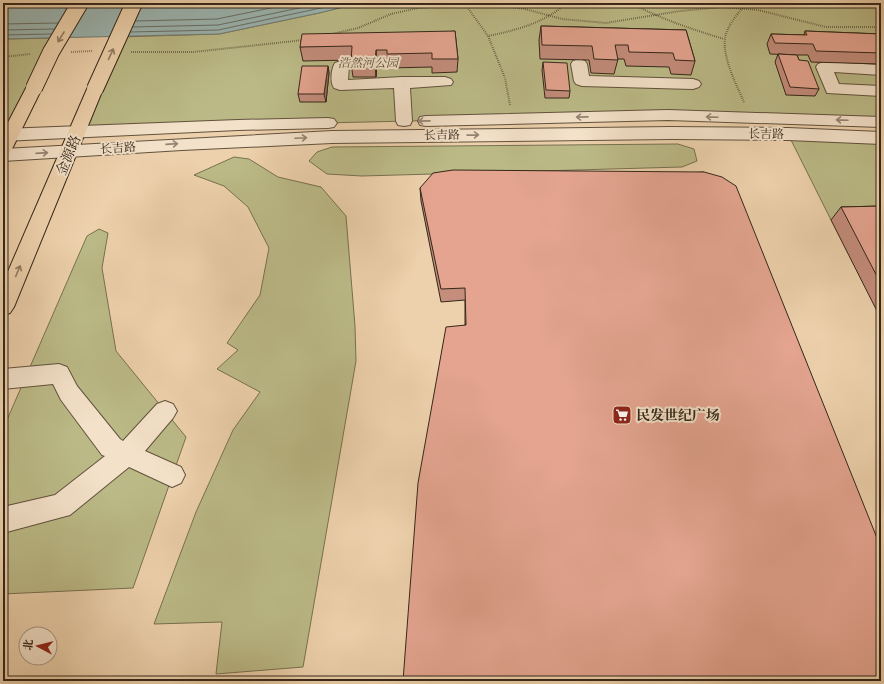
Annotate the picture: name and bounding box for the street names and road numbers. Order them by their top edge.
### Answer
street label: 长吉路 [748,126,784,144]
street label: 长吉路 [424,127,460,145]
street label: 金源路 [52,133,87,179]
street label: 长吉路 [99,139,137,159]

